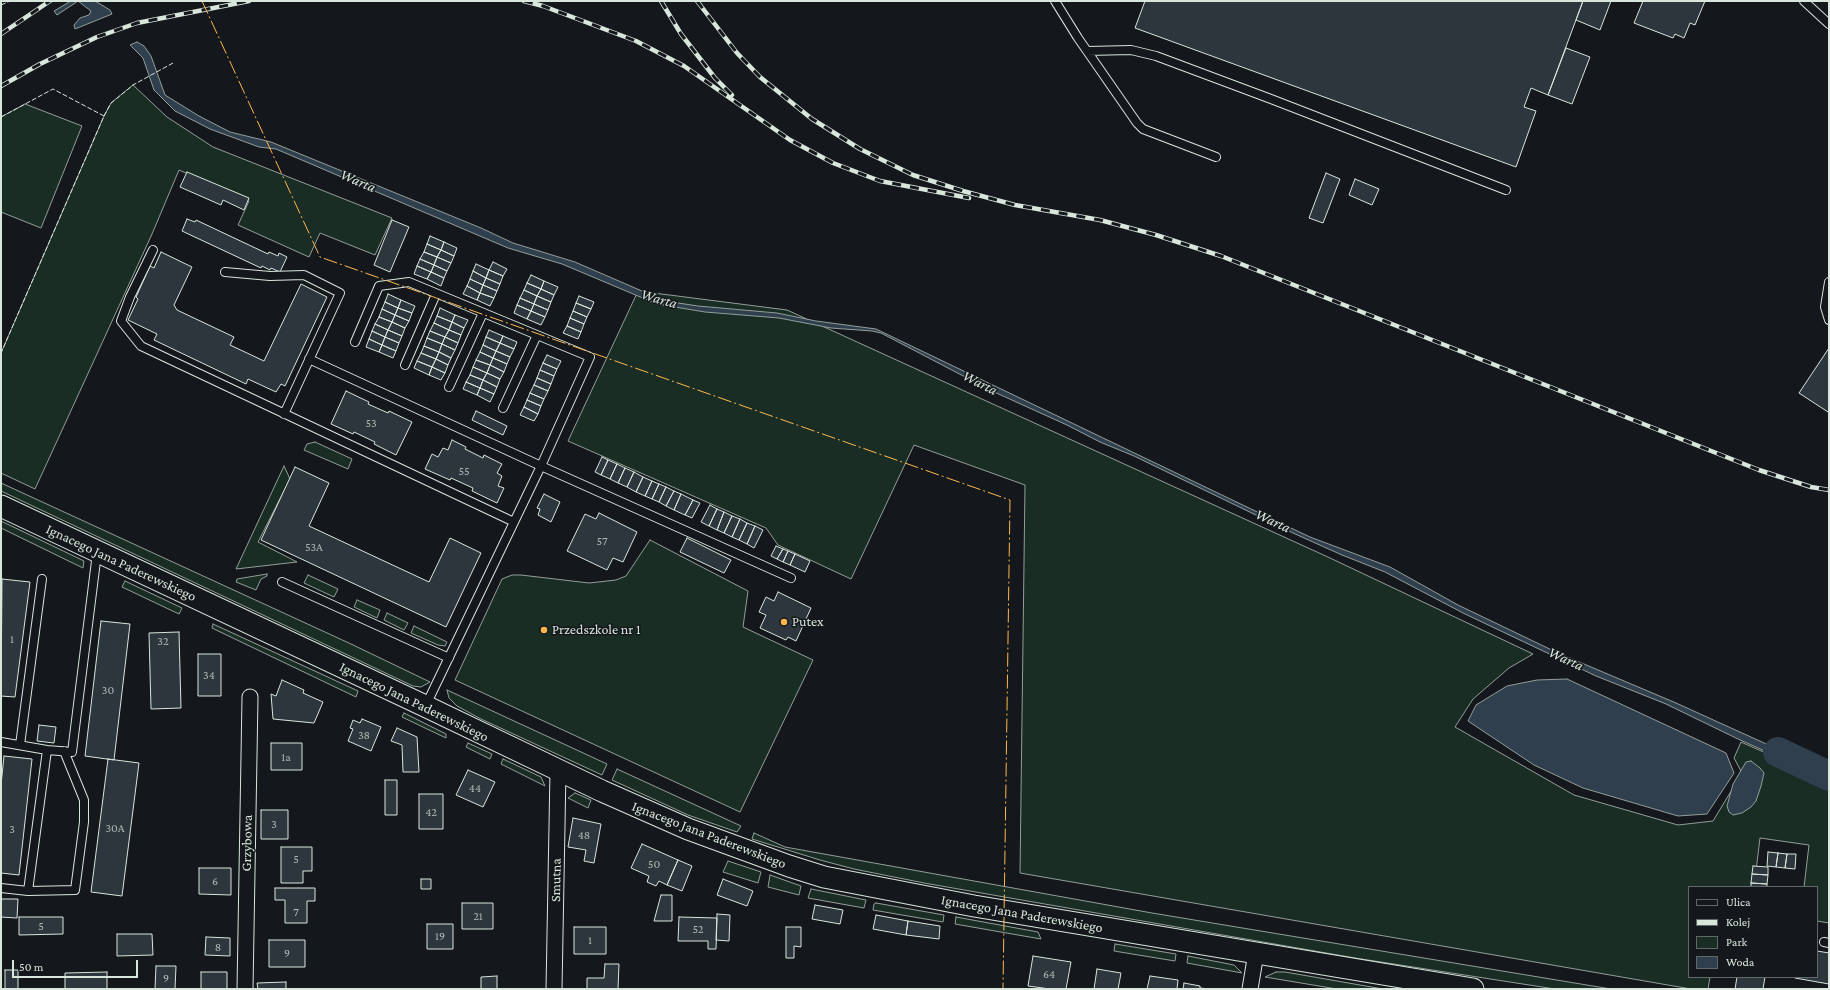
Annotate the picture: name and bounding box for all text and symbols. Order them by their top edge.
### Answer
water label: Warta [338,166,378,196]
water label: Warta [639,285,679,313]
water label: Warta [960,367,1000,399]
house number: 53 [365,416,377,430]
house number: 55 [458,464,470,478]
water label: Warta [1253,505,1293,537]
street label: Ignacego Jana Paderewskiego [43,521,199,605]
house number: 57 [597,534,607,548]
house number: 53A [305,540,323,554]
place label: Putex [792,614,824,630]
marker: Putex [779,617,789,627]
place label: Przedszkole nr 1 [552,622,641,638]
marker: Przedszkole nr 1 [539,625,549,635]
house number: 1 [10,632,14,646]
house number: 32 [157,634,169,648]
water label: Warta [1546,643,1586,675]
street label: Ignacego Jana Paderewskiego [337,659,491,745]
house number: 34 [203,668,215,682]
house number: 30 [102,683,114,697]
house number: 38 [358,728,370,742]
house number: 1a [281,750,291,764]
house number: 44 [469,781,481,795]
street label: Ignacego Jana Paderewskiego [629,798,789,872]
house number: 42 [425,805,437,819]
street label: Grzybowa [238,814,256,872]
house number: 3 [271,817,277,831]
house number: 30A [105,821,125,835]
house number: 3 [9,822,15,836]
house number: 48 [578,828,590,842]
house number: 5 [293,852,299,866]
house number: 50 [648,857,660,871]
street label: Smutna [547,858,565,902]
house number: 6 [212,874,218,888]
legend [1688,886,1818,978]
street label: Ignacego Jana Paderewskiego [940,891,1104,937]
text: Ulica [1726,895,1751,909]
house number: 7 [293,905,299,919]
house number: 21 [473,909,483,923]
text: Kolej [1726,915,1750,929]
house number: 5 [38,919,44,933]
house number: 52 [692,922,704,936]
house number: 19 [435,929,445,943]
house number: 1 [588,933,592,947]
text: Park [1726,935,1747,949]
house number: 8 [215,940,221,954]
house number: 9 [284,946,290,960]
scale bar [14,952,140,978]
text: Woda [1726,955,1754,969]
text: 50 m [19,960,43,974]
house number: 64 [1043,967,1055,981]
house number: 9 [163,971,169,985]

